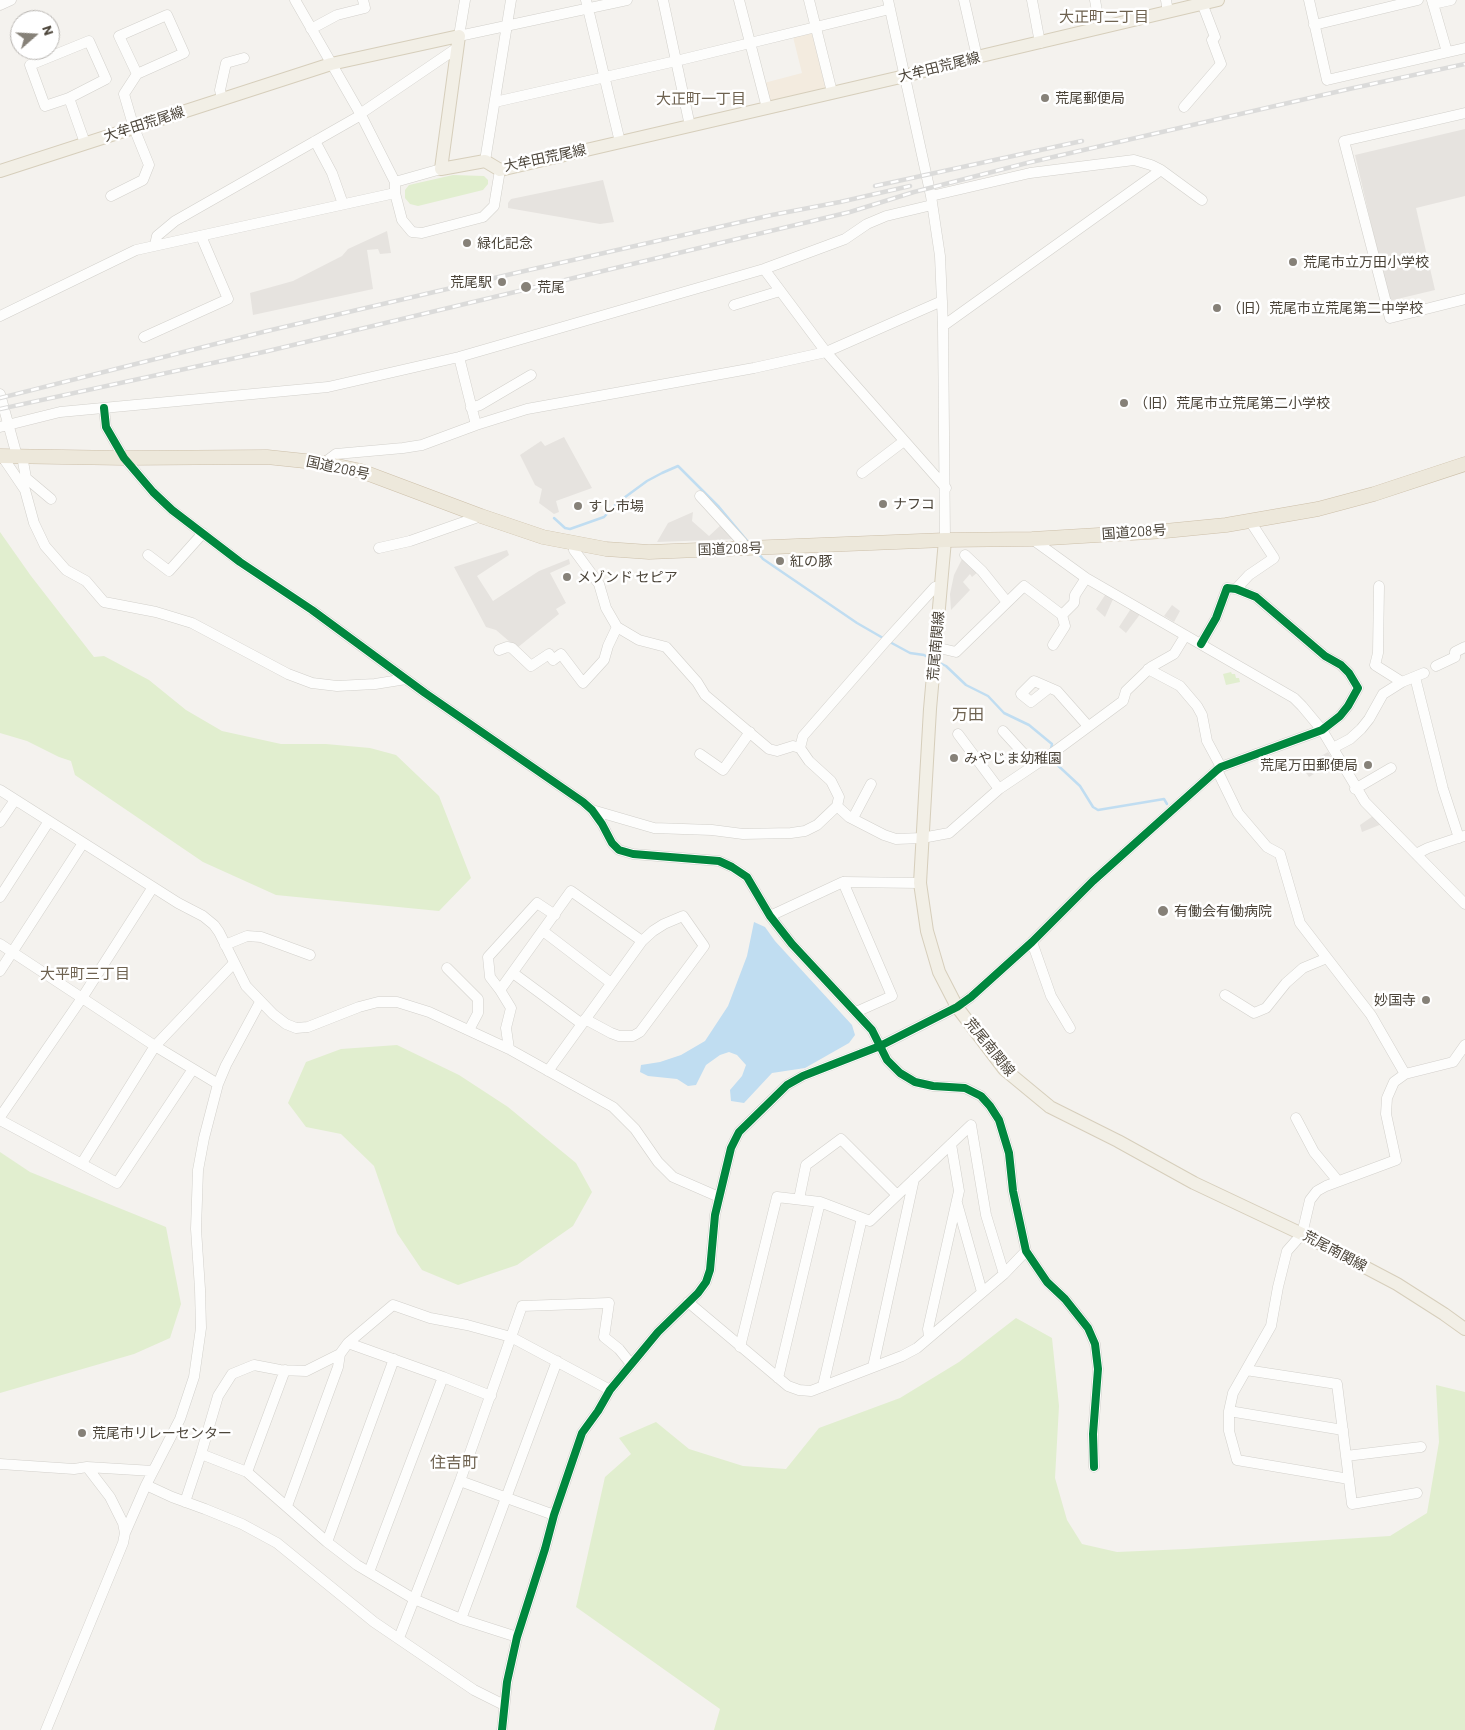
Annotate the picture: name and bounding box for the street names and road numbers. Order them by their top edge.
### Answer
street label: 大牟田荒尾線 [896,49,982,85]
street label: 大牟田荒尾線 [101,103,187,145]
street label: 大牟田荒尾線 [502,141,588,175]
street label: 国道208号 [305,453,371,483]
street label: 国道208号 [1101,521,1167,543]
street label: 国道208号 [697,539,763,559]
street label: 荒尾南関線 [925,610,947,682]
street label: 荒尾南関線 [961,1015,1019,1079]
street label: 荒尾南関線 [1300,1227,1370,1275]

